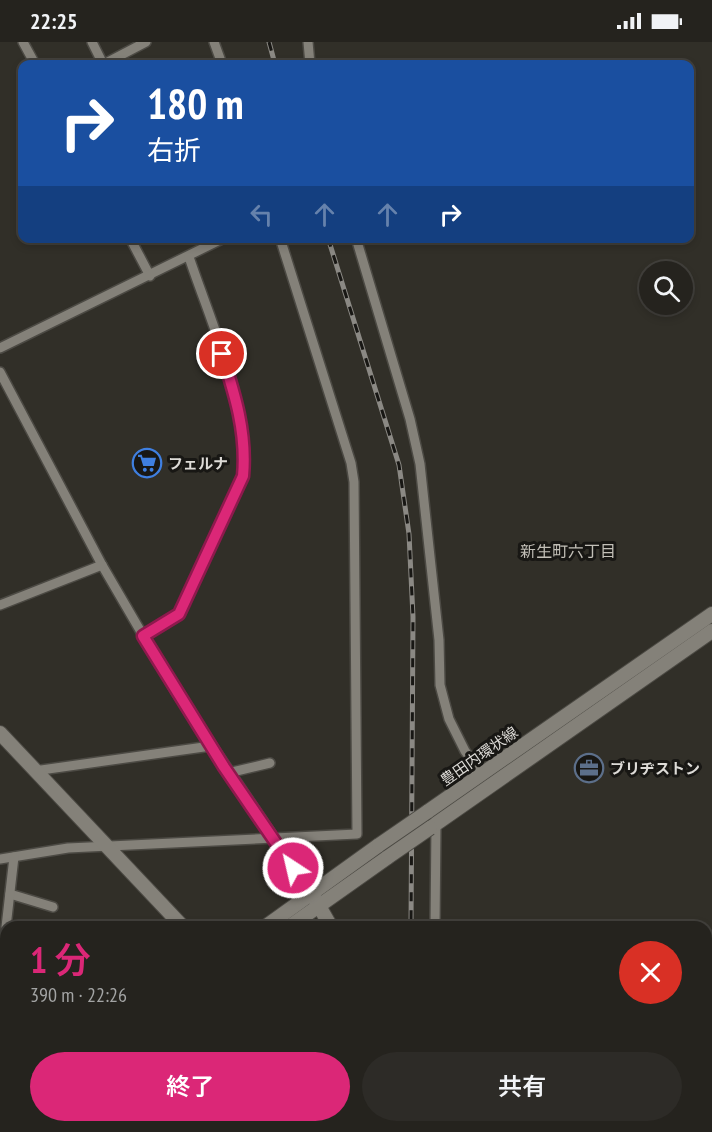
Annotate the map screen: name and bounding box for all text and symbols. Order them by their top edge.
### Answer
text: 22:25 [30,7,78,35]
text: 180 m [147,76,244,131]
icon: right [48,84,126,162]
text: 右折 [147,133,201,167]
icon: left [245,198,278,231]
icon: ahead [308,198,341,231]
icon: ahead [371,198,404,231]
icon: right [434,198,467,231]
map controls [639,261,693,315]
button: search [639,261,693,315]
pin [196,328,247,379]
icon: arrive [205,337,238,370]
supermarket icon: フェルナ [131,447,163,479]
place label: フェルナ [168,454,228,473]
district label: 新生町六丁目 [520,541,616,561]
street label: 豊田内環状線 [437,722,521,790]
office icon: ブリヂストン [573,752,605,784]
place label: ブリヂストン [610,759,700,778]
position arrow [261,836,325,900]
text: 1 分 [30,936,91,983]
button: close [619,941,682,1004]
text: 390 m · 22:26 [30,982,127,1008]
button: 終了 [30,1052,350,1121]
button: 共有 [362,1052,682,1121]

